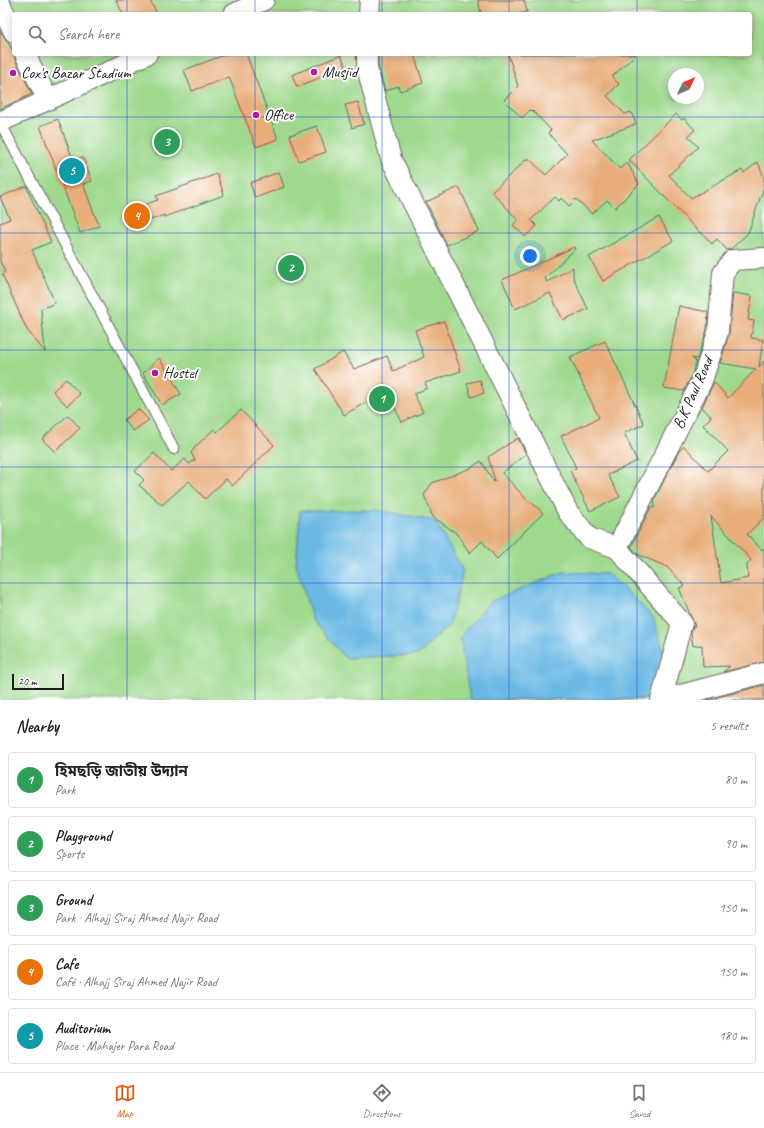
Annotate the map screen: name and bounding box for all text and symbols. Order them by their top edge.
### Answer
search box [12,12,752,56]
icon: search [26,23,48,45]
text: Search here [58,25,119,44]
place label: Musjid [322,62,360,82]
place label: Cox's Bazar Stadium [21,63,132,83]
marker: Musjid [309,67,319,77]
marker: Cox's Bazar Stadium [8,68,18,78]
north arrow [668,68,704,104]
place label: Office [264,105,295,125]
marker: Office [251,110,261,120]
pin: 3 [154,127,180,157]
pin: 5 [59,156,85,186]
pin: 4 [124,201,150,231]
your location [520,246,540,266]
pin: 2 [278,253,304,283]
street label: B.K Paul Road [668,352,719,432]
place label: Hostel [163,363,200,383]
marker: Hostel [150,368,160,378]
pin: 1 [369,384,395,414]
scale bar [12,672,64,691]
text: 20 m [18,674,37,688]
text: Nearby [16,716,59,737]
text: 5 results [710,718,748,734]
text: হিমছড়ি জাতীয় উদ্যান [55,762,188,781]
text: 1 [27,772,33,788]
text: 80 m [725,772,747,788]
text: Park [55,782,76,798]
text: Playground [55,827,111,846]
text: 2 [27,836,33,852]
text: 90 m [725,836,747,852]
text: Sports [55,846,84,862]
text: Ground [55,891,92,910]
text: 3 [27,900,33,916]
text: 150 m [719,900,747,916]
text: Park · Alhajj Siraj Ahmed Najir Road [55,910,218,926]
text: Cafe [55,955,78,974]
text: 4 [27,964,33,980]
text: 150 m [719,964,747,980]
text: Café · Alhajj Siraj Ahmed Najir Road [55,974,217,990]
text: Auditorium [55,1019,110,1038]
text: 5 [27,1028,33,1044]
text: 180 m [719,1028,747,1044]
text: Place · Mahajer Para Road [55,1038,174,1054]
tab: Map [114,1082,136,1120]
tab: Directions [363,1082,401,1120]
tab: Saved [628,1082,650,1120]

